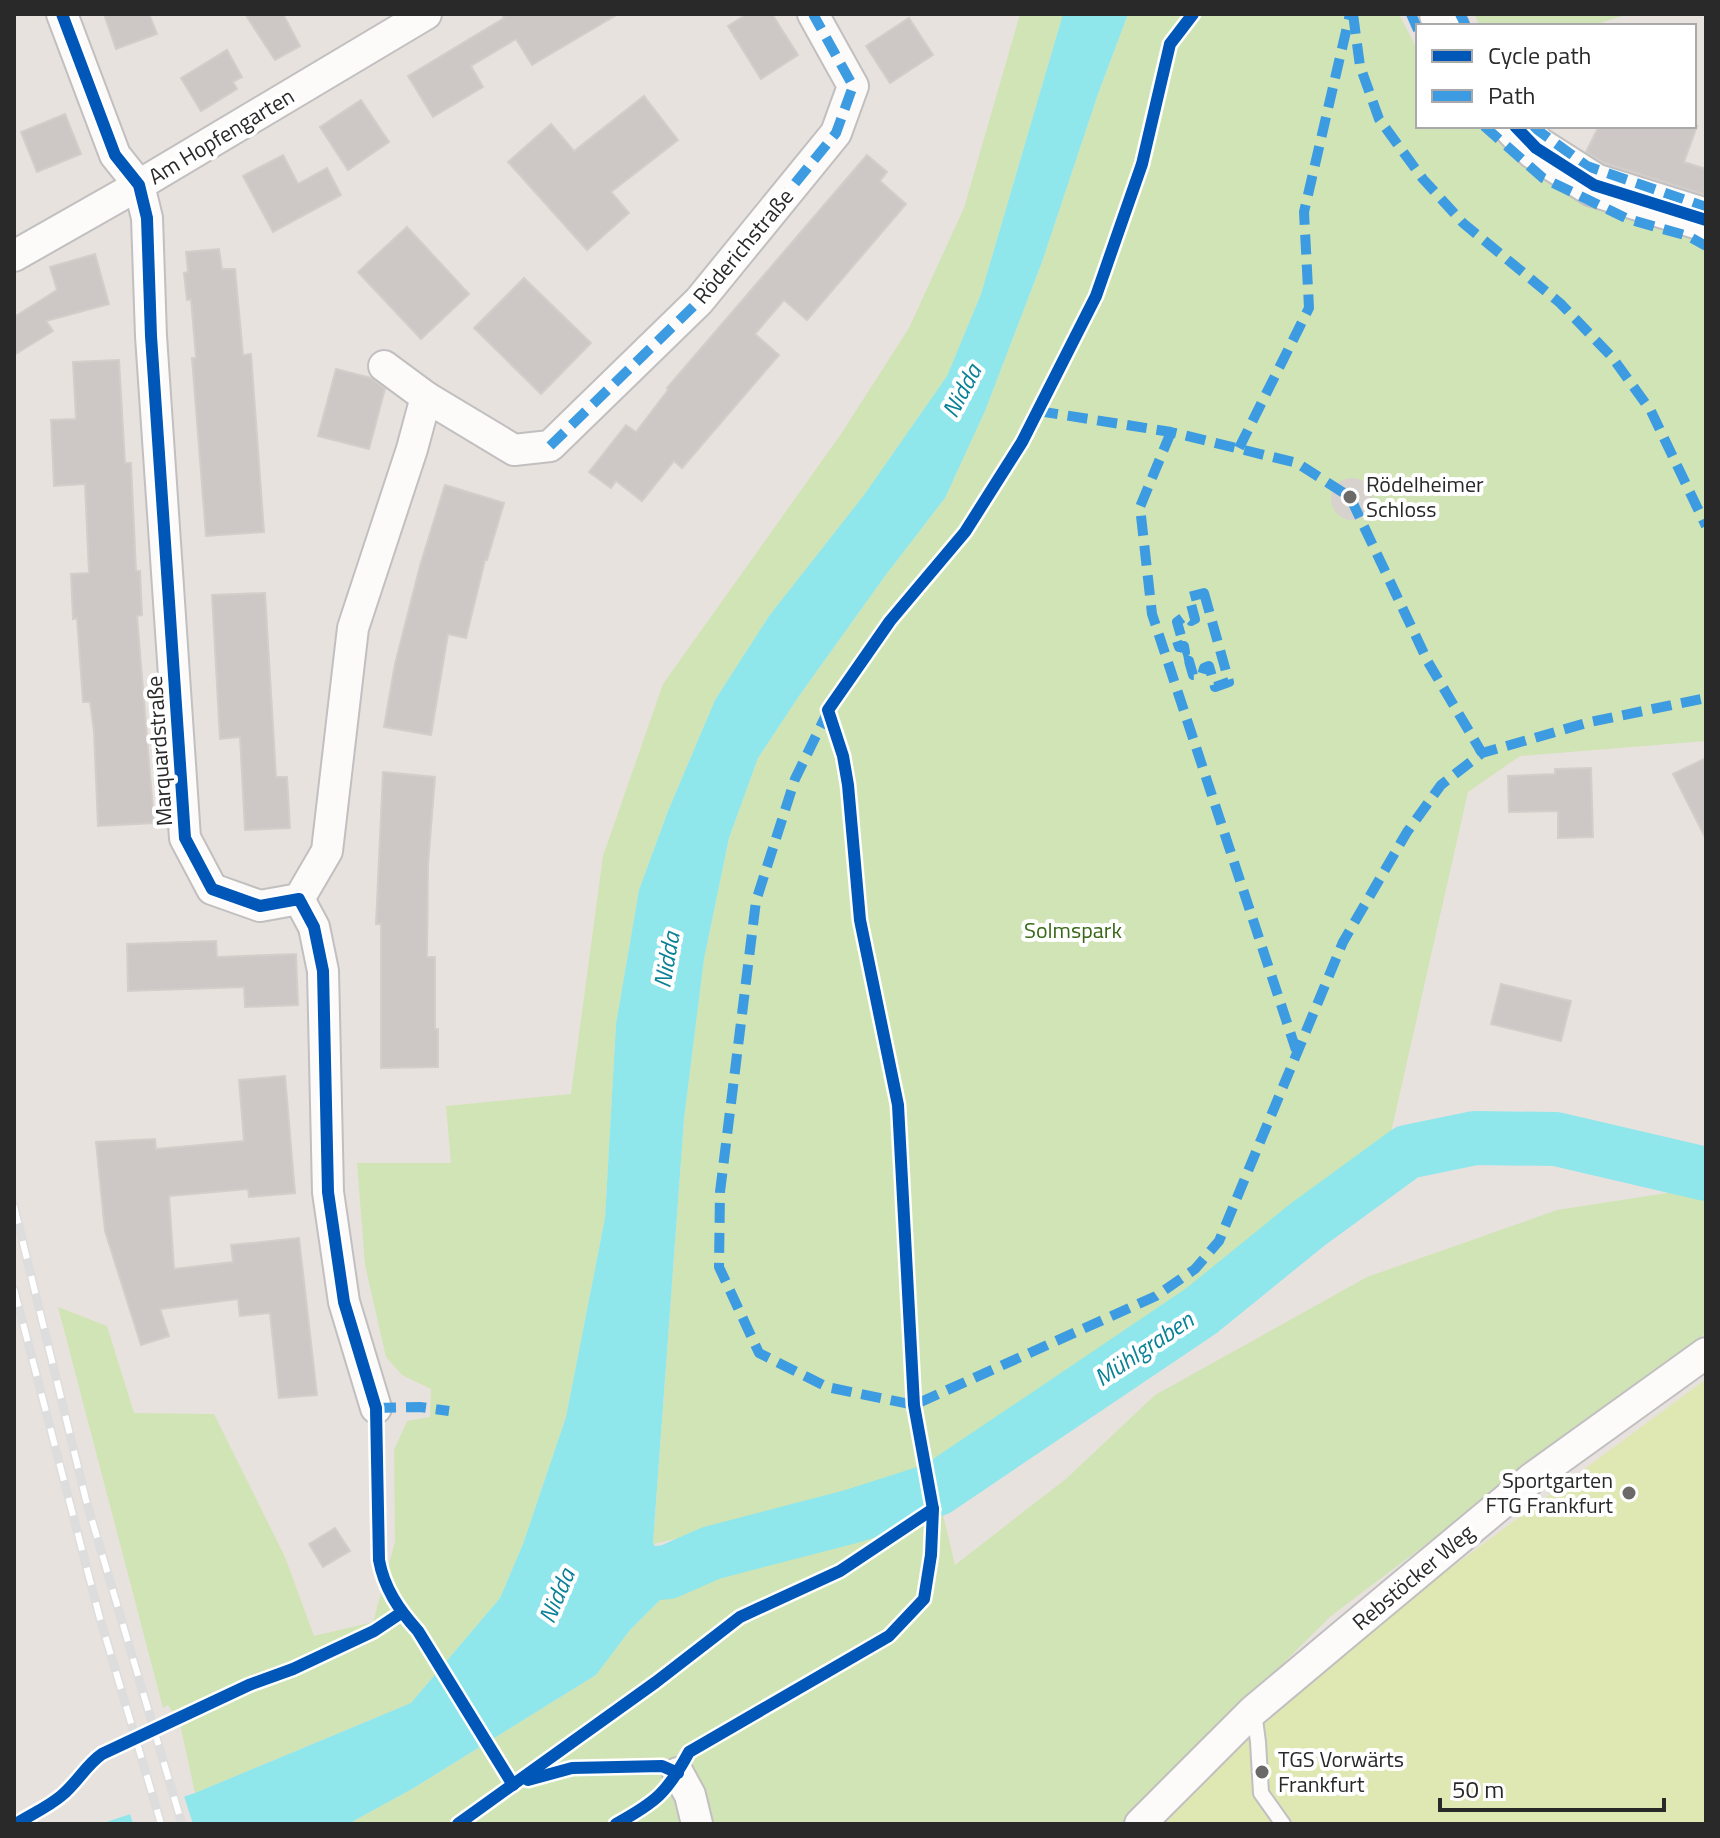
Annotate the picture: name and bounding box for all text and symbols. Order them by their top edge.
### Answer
legend [1416,24,1696,128]
text: Cycle path [1488,37,1591,73]
text: Path [1488,77,1535,113]
street label: Am Hopfengarten [142,79,300,193]
street label: Röderichstraße [684,181,802,311]
water label: Nidda [932,356,991,424]
place label: Rödelheimer Schloss [1366,467,1484,526]
marker: Rödelheimer Schloss [1341,488,1359,506]
street label: Marquardstraße [137,675,181,827]
park label: Solmspark [1024,913,1122,947]
water label: Nidda [643,927,689,991]
water label: Mühlgraben [1086,1301,1201,1395]
place label: Sportgarten FTG Frankfurt [1486,1463,1613,1522]
marker: Sportgarten FTG Frankfurt [1620,1484,1638,1502]
street label: Rebstöcker Weg [1344,1516,1482,1638]
water label: Nidda [529,1561,584,1628]
place label: TGS Vorwärts Frankfurt [1278,1742,1404,1801]
scale bar [1440,1762,1664,1812]
marker: TGS Vorwärts Frankfurt [1253,1763,1271,1781]
text: 50 m [1452,1771,1504,1807]

